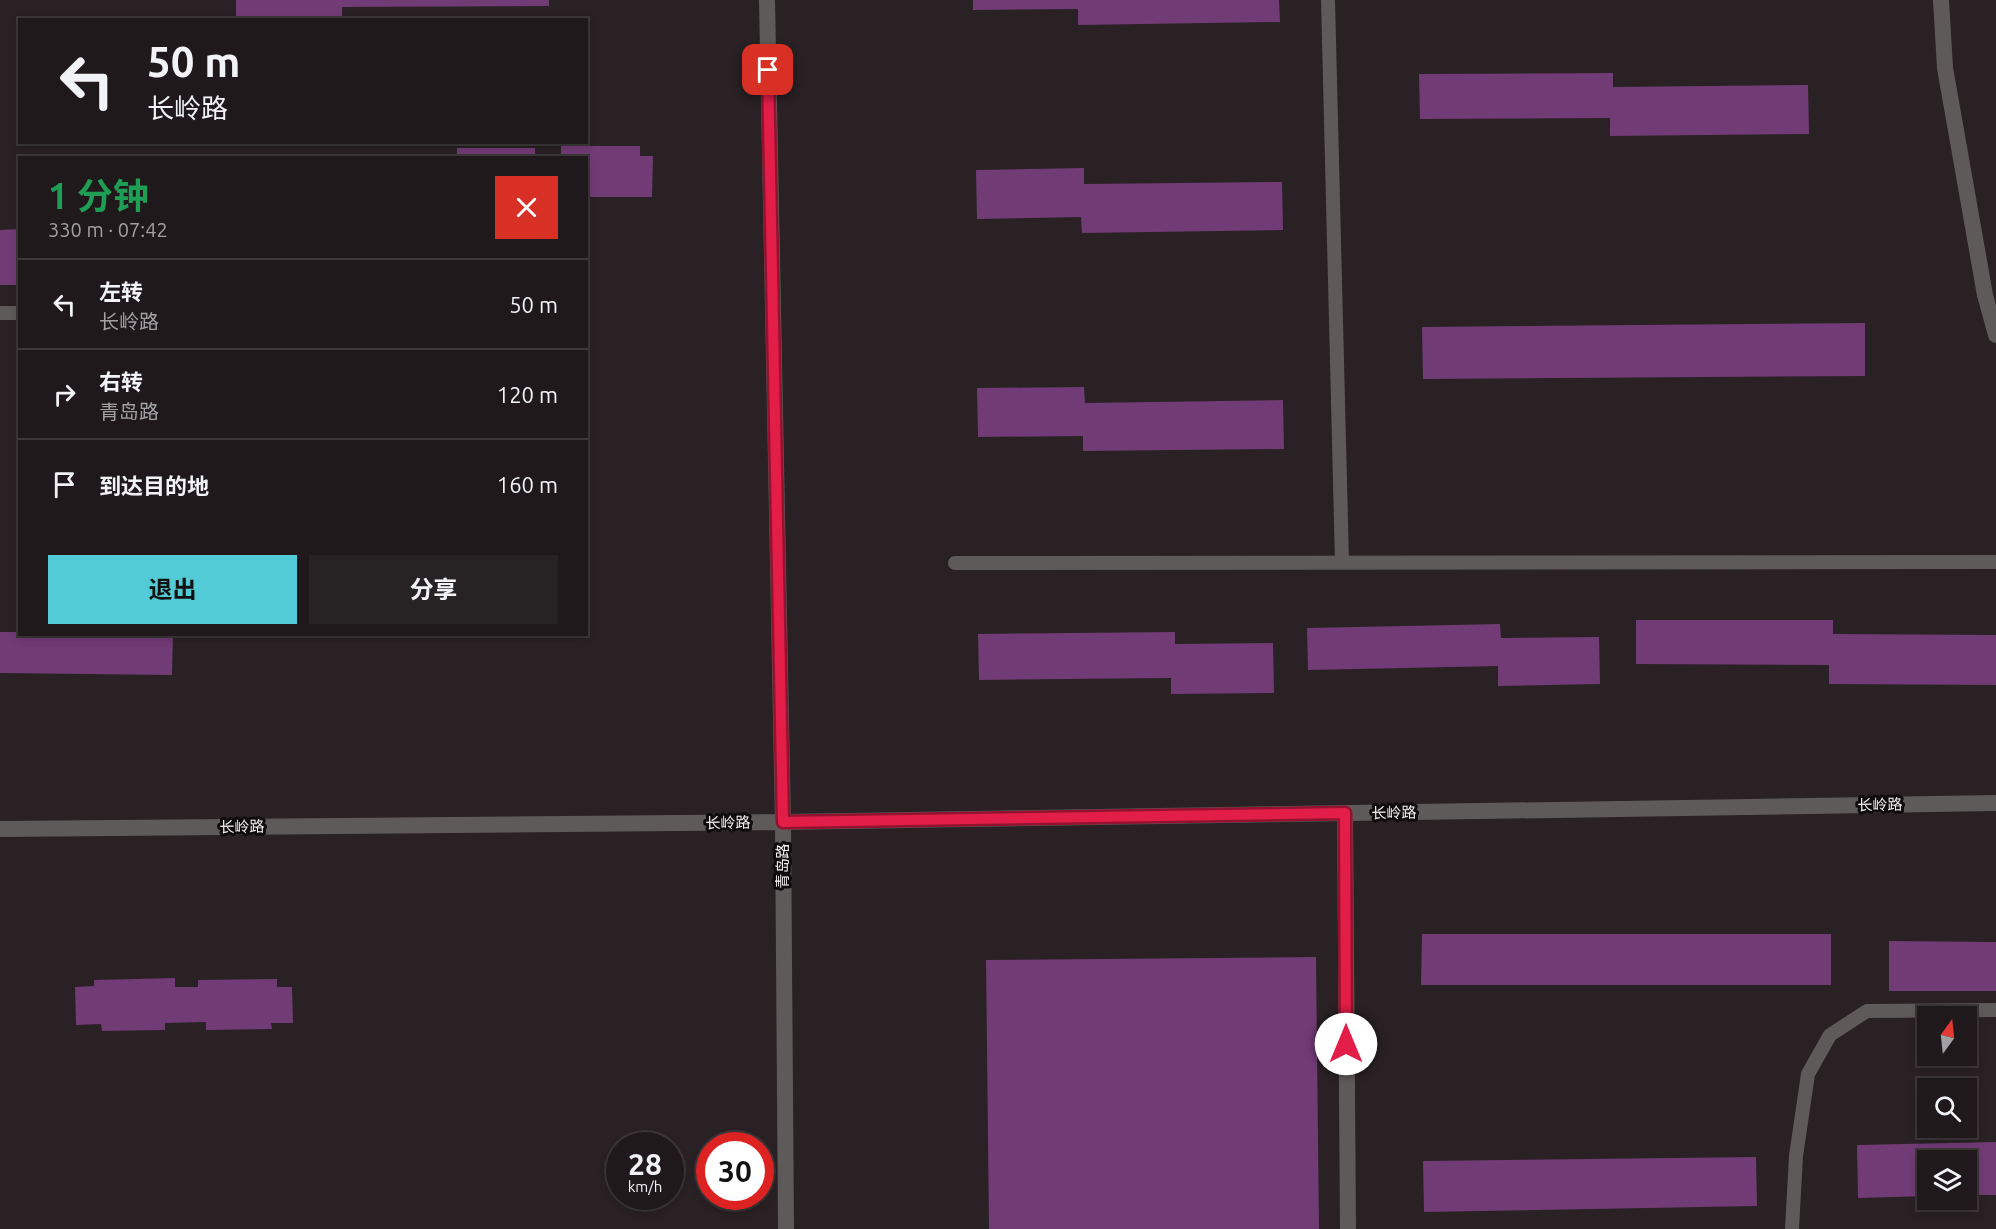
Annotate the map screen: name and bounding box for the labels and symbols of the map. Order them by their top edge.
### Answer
pin [742,44,793,95]
street label: 长岭路 [1857,796,1903,813]
street label: 长岭路 [1371,804,1417,821]
street label: 长岭路 [705,814,751,831]
street label: 长岭路 [219,818,265,835]
street label: 青岛路 [774,843,791,889]
north arrow [1917,1006,1977,1066]
position arrow [1314,1012,1378,1076]
speed limit sign: 30 [696,1132,774,1210]

